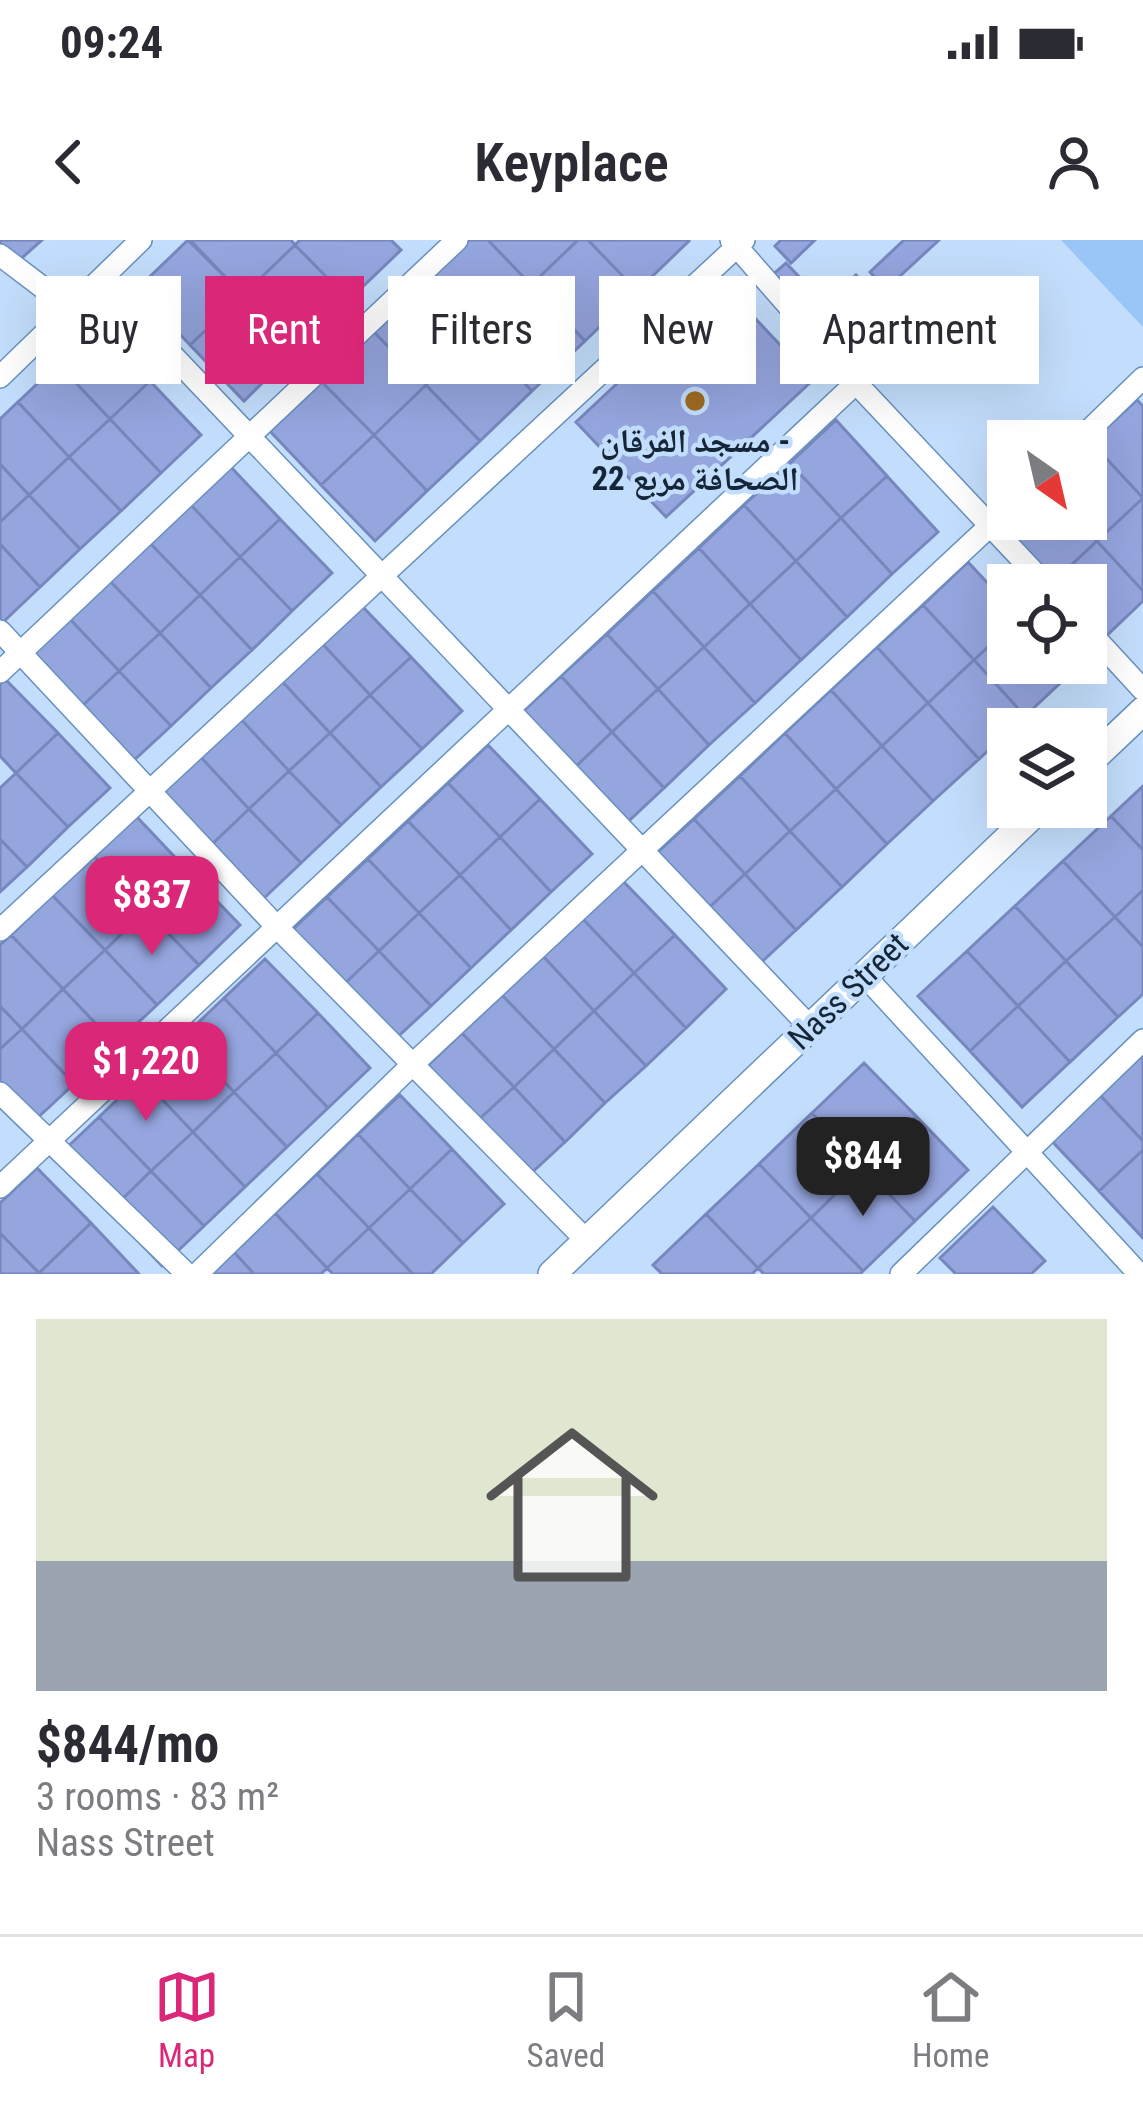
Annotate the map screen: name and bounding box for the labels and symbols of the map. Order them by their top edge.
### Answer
marker: مسجد الفرقان - الصحافة مربع 22 [682,388,708,414]
north arrow [987,420,1107,540]
place label: مسجد الفرقان - الصحافة مربع 22 [591,421,799,500]
pin: $837 [81,856,223,958]
street label: Nass Street [780,924,916,1058]
pin: $1,220 [48,1022,244,1124]
pin: $844 [792,1117,934,1219]

